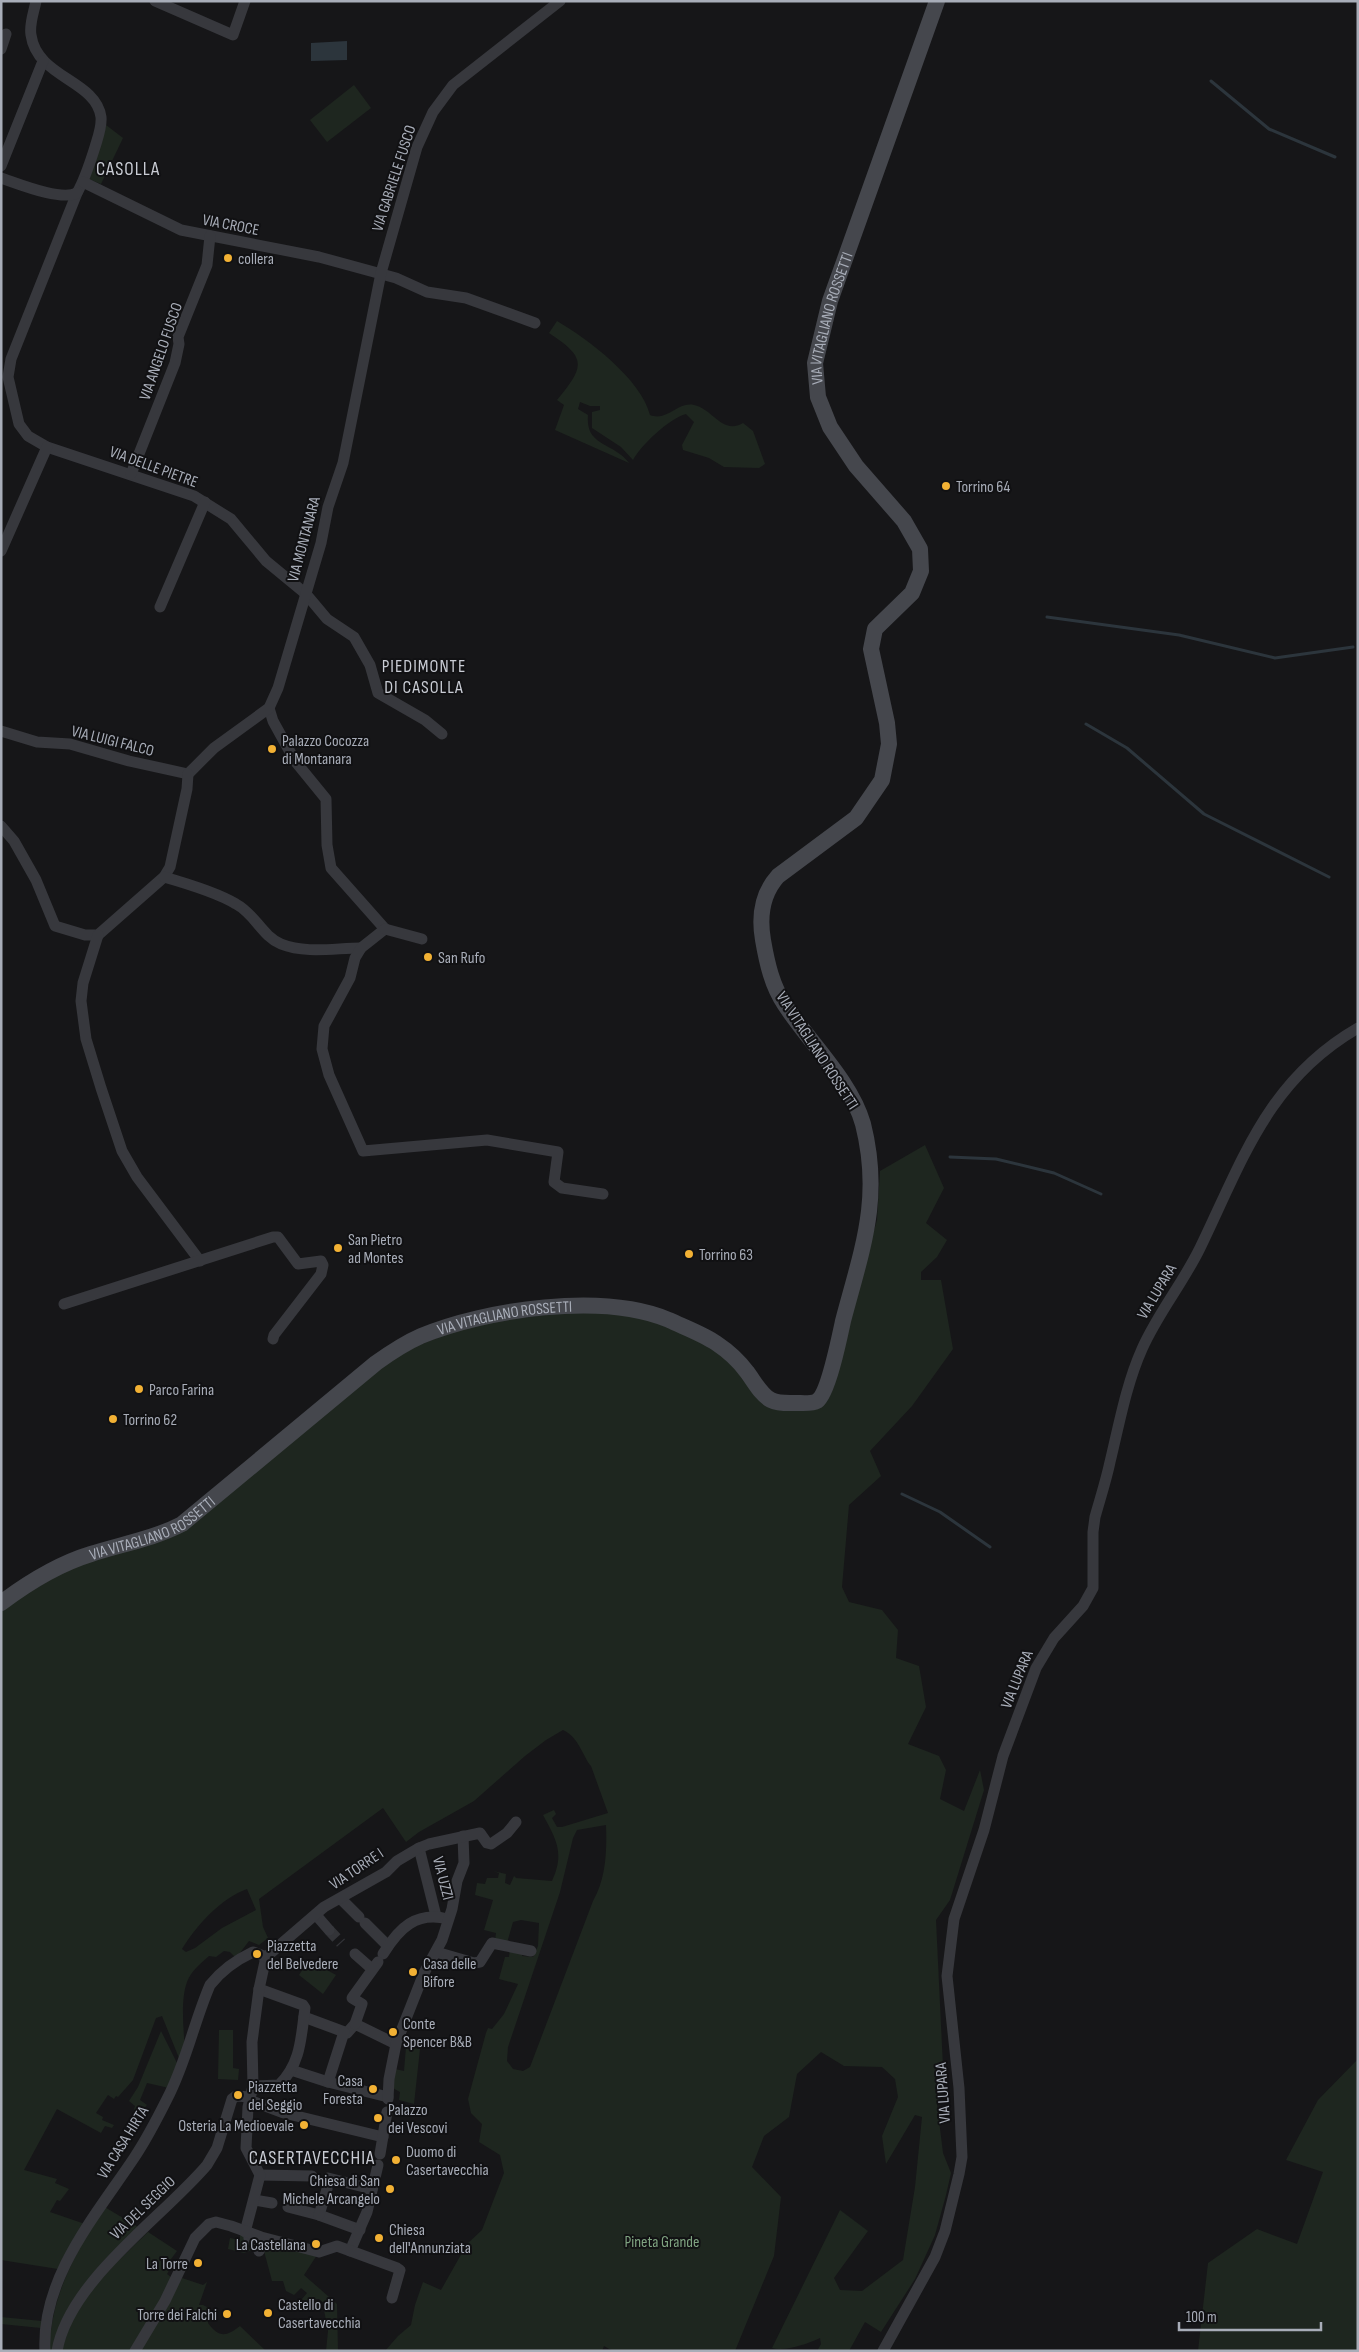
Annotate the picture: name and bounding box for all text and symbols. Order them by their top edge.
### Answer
street label: VIA GABRIELE FUSCO [368,123,421,234]
district label: CASOLLA [96,158,160,181]
street label: VIA CROCE [201,211,261,240]
place label: collera [238,250,274,269]
street label: VIA VITAGLIANO ROSSETTI [807,250,858,385]
marker: collera [222,252,234,264]
street label: VIA ANGELO FUSCO [136,300,187,403]
street label: VIA DELLE PIETRE [107,443,200,492]
place label: Torrino 64 [956,478,1011,497]
marker: Torrino 64 [940,480,952,492]
street label: VIA MONTANARA [284,495,325,584]
district label: PIEDIMONTE DI CASOLLA [382,656,466,698]
street label: VIA LUIGI FALCO [69,722,156,761]
place label: Palazzo Cocozza di Montanara [282,732,369,769]
marker: Palazzo Cocozza di Montanara [266,743,278,755]
place label: San Rufo [438,949,485,968]
marker: San Rufo [422,951,434,963]
street label: VIA VITAGLIANO ROSSETTI [772,988,862,1113]
place label: San Pietro ad Montes [348,1231,404,1268]
marker: San Pietro ad Montes [332,1242,344,1254]
place label: Torrino 63 [699,1246,753,1265]
marker: Torrino 63 [683,1248,695,1260]
street label: VIA LUPARA [1133,1261,1181,1323]
street label: VIA VITAGLIANO ROSSETTI [435,1298,573,1340]
place label: Parco Farina [149,1381,214,1400]
marker: Parco Farina [133,1383,145,1395]
place label: Torrino 62 [123,1411,177,1430]
marker: Torrino 62 [107,1413,119,1425]
street label: VIA VITAGLIANO ROSSETTI [87,1493,219,1565]
street label: VIA LUPARA [997,1648,1038,1711]
street label: VIA TORRE I [326,1844,387,1894]
street label: VIA UZZI [428,1855,457,1902]
place label: Piazzetta del Belvedere [267,1937,339,1974]
marker: Piazzetta del Belvedere [251,1948,263,1960]
place label: Casa delle Bifore [423,1955,477,1992]
marker: Casa delle Bifore [407,1966,419,1978]
place label: Conte Spencer B&B [403,2015,472,2052]
marker: Conte Spencer B&B [387,2026,399,2038]
street label: VIA LUPARA [932,2062,955,2124]
place label: Casa Foresta [323,2072,363,2109]
place label: Piazzetta del Seggio [248,2078,302,2115]
marker: Casa Foresta [367,2083,379,2095]
marker: Piazzetta del Seggio [232,2089,244,2101]
place label: Palazzo dei Vescovi [388,2101,448,2138]
street label: VIA CASA HIRTA [94,2103,153,2183]
marker: Palazzo dei Vescovi [372,2112,384,2124]
place label: Osteria La Medioevale [178,2117,294,2136]
marker: Osteria La Medioevale [298,2119,310,2131]
place label: Duomo di Casertavecchia [406,2143,489,2180]
district label: CASERTAVECCHIA [249,2147,375,2170]
marker: Duomo di Casertavecchia [390,2154,402,2166]
street label: VIA DEL SEGGIO [107,2172,180,2244]
place label: Chiesa di San Michele Arcangelo [283,2172,380,2209]
marker: Chiesa di San Michele Arcangelo [384,2183,396,2195]
place label: Chiesa dell'Annunziata [389,2221,471,2258]
marker: Chiesa dell'Annunziata [373,2232,385,2244]
park label: Pineta Grande [625,2233,699,2252]
place label: La Castellana [236,2236,306,2255]
marker: La Castellana [310,2238,322,2250]
place label: La Torre [146,2255,188,2274]
marker: La Torre [192,2257,204,2269]
place label: Castello di Casertavecchia [278,2296,361,2333]
scale bar [1179,2300,1322,2332]
place label: Torre dei Falchi [137,2306,217,2325]
marker: Castello di Casertavecchia [262,2307,274,2319]
marker: Torre dei Falchi [221,2308,233,2320]
text: 100 m [1186,2308,1217,2327]

